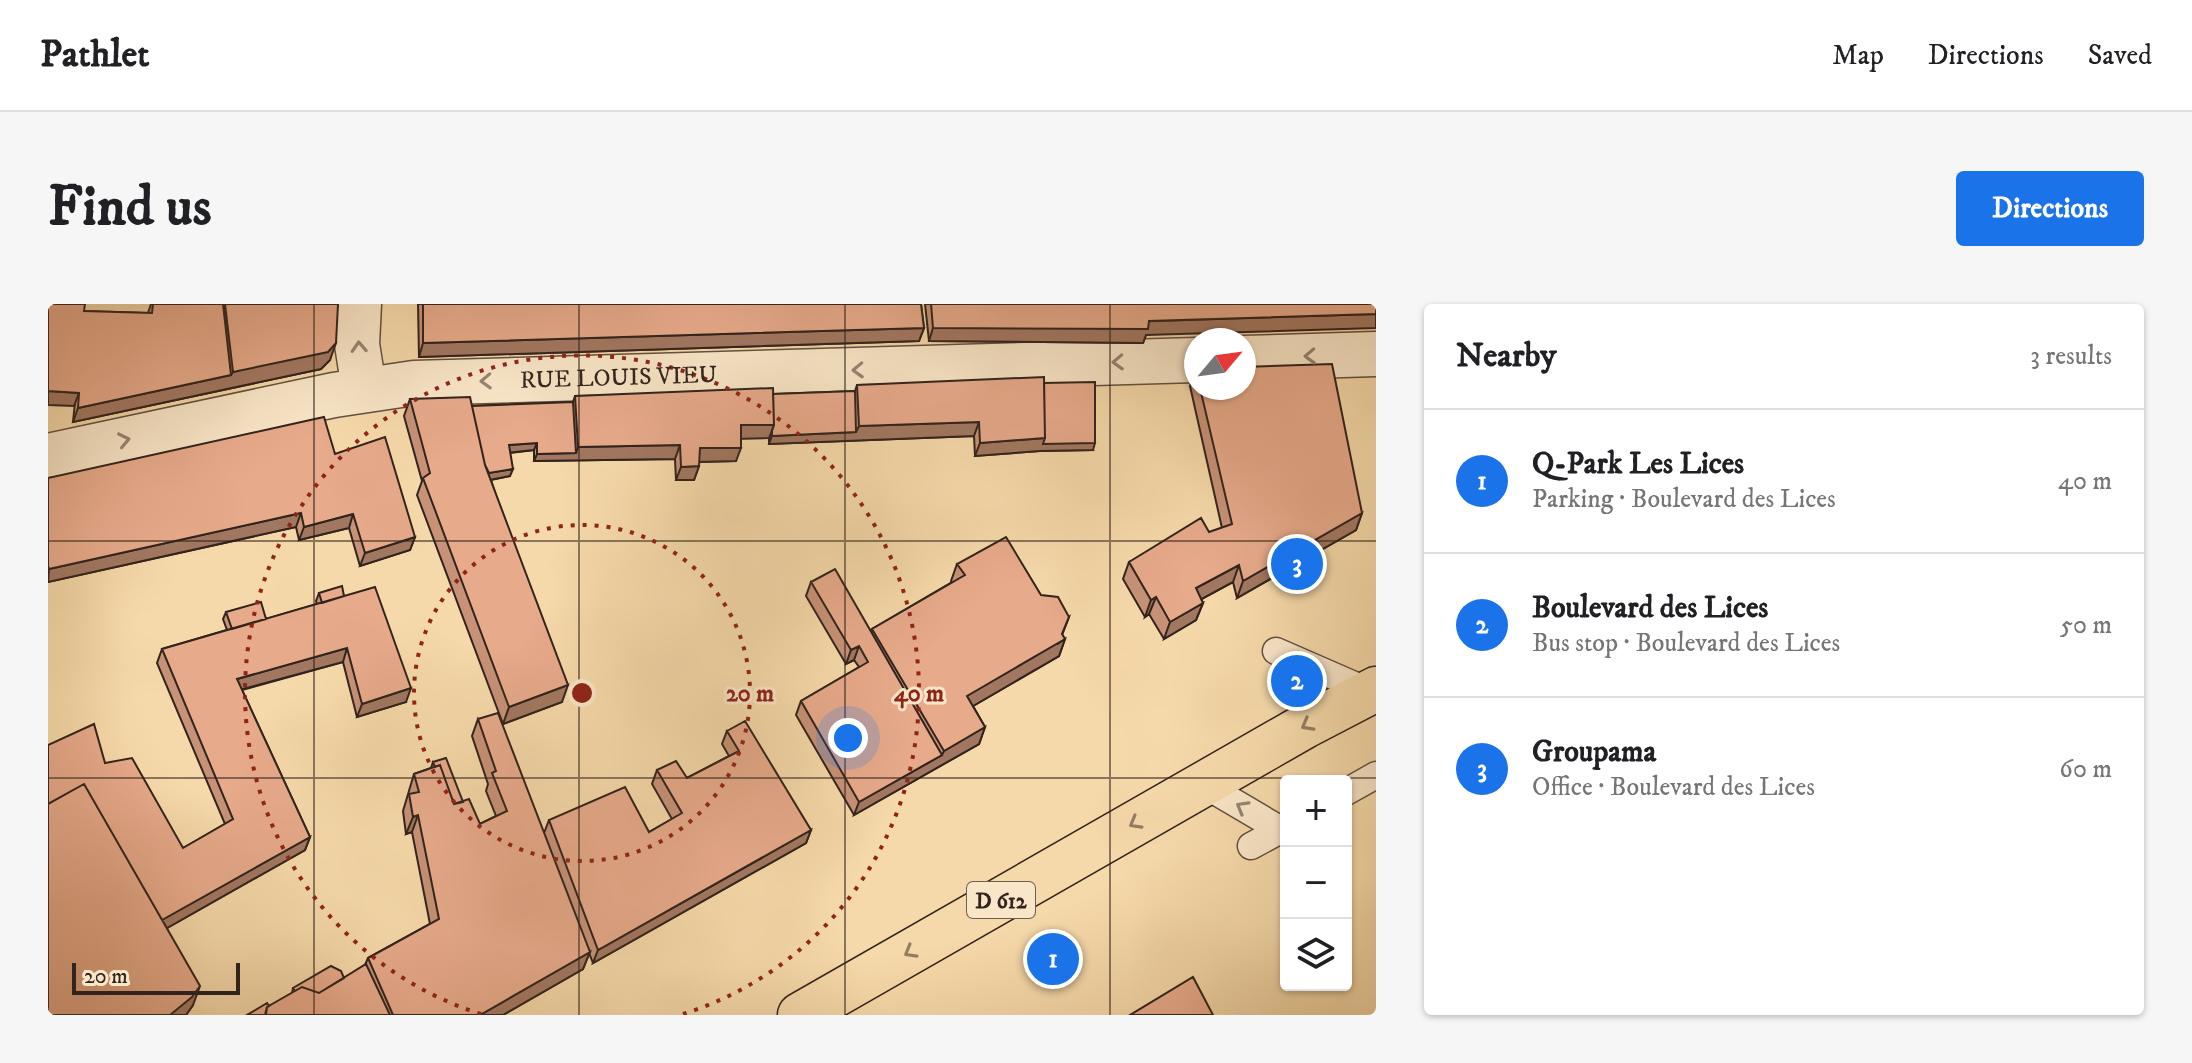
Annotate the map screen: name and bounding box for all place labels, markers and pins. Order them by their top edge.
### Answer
pin: 3 [1271,534,1323,594]
pin: 2 [1271,651,1323,711]
centre of rings [568,679,596,707]
pin: 1 [1027,929,1079,989]

